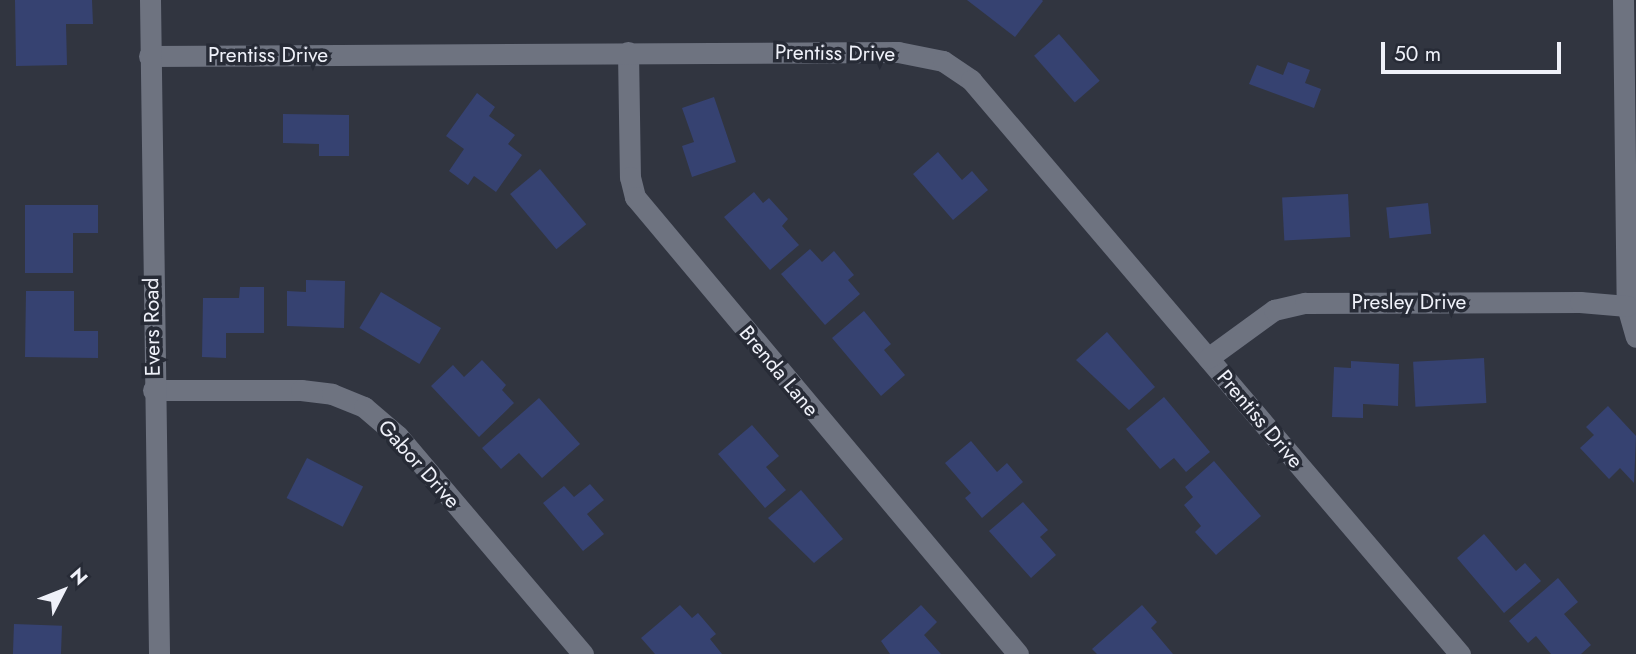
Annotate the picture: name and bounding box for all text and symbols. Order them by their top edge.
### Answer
scale bar [1384,28,1564,72]
street label: Prentiss Drive [775,39,895,67]
text: 50 m [1394,39,1441,69]
street label: Prentiss Drive [208,42,328,68]
street label: Evers Road [139,278,165,376]
street label: Presley Drive [1352,289,1466,315]
street label: Brenda Lane [734,321,824,421]
street label: Prentiss Drive [1212,365,1308,473]
street label: Gabor Drive [373,415,465,513]
north arrow [28,556,98,626]
text: N [64,562,94,591]

